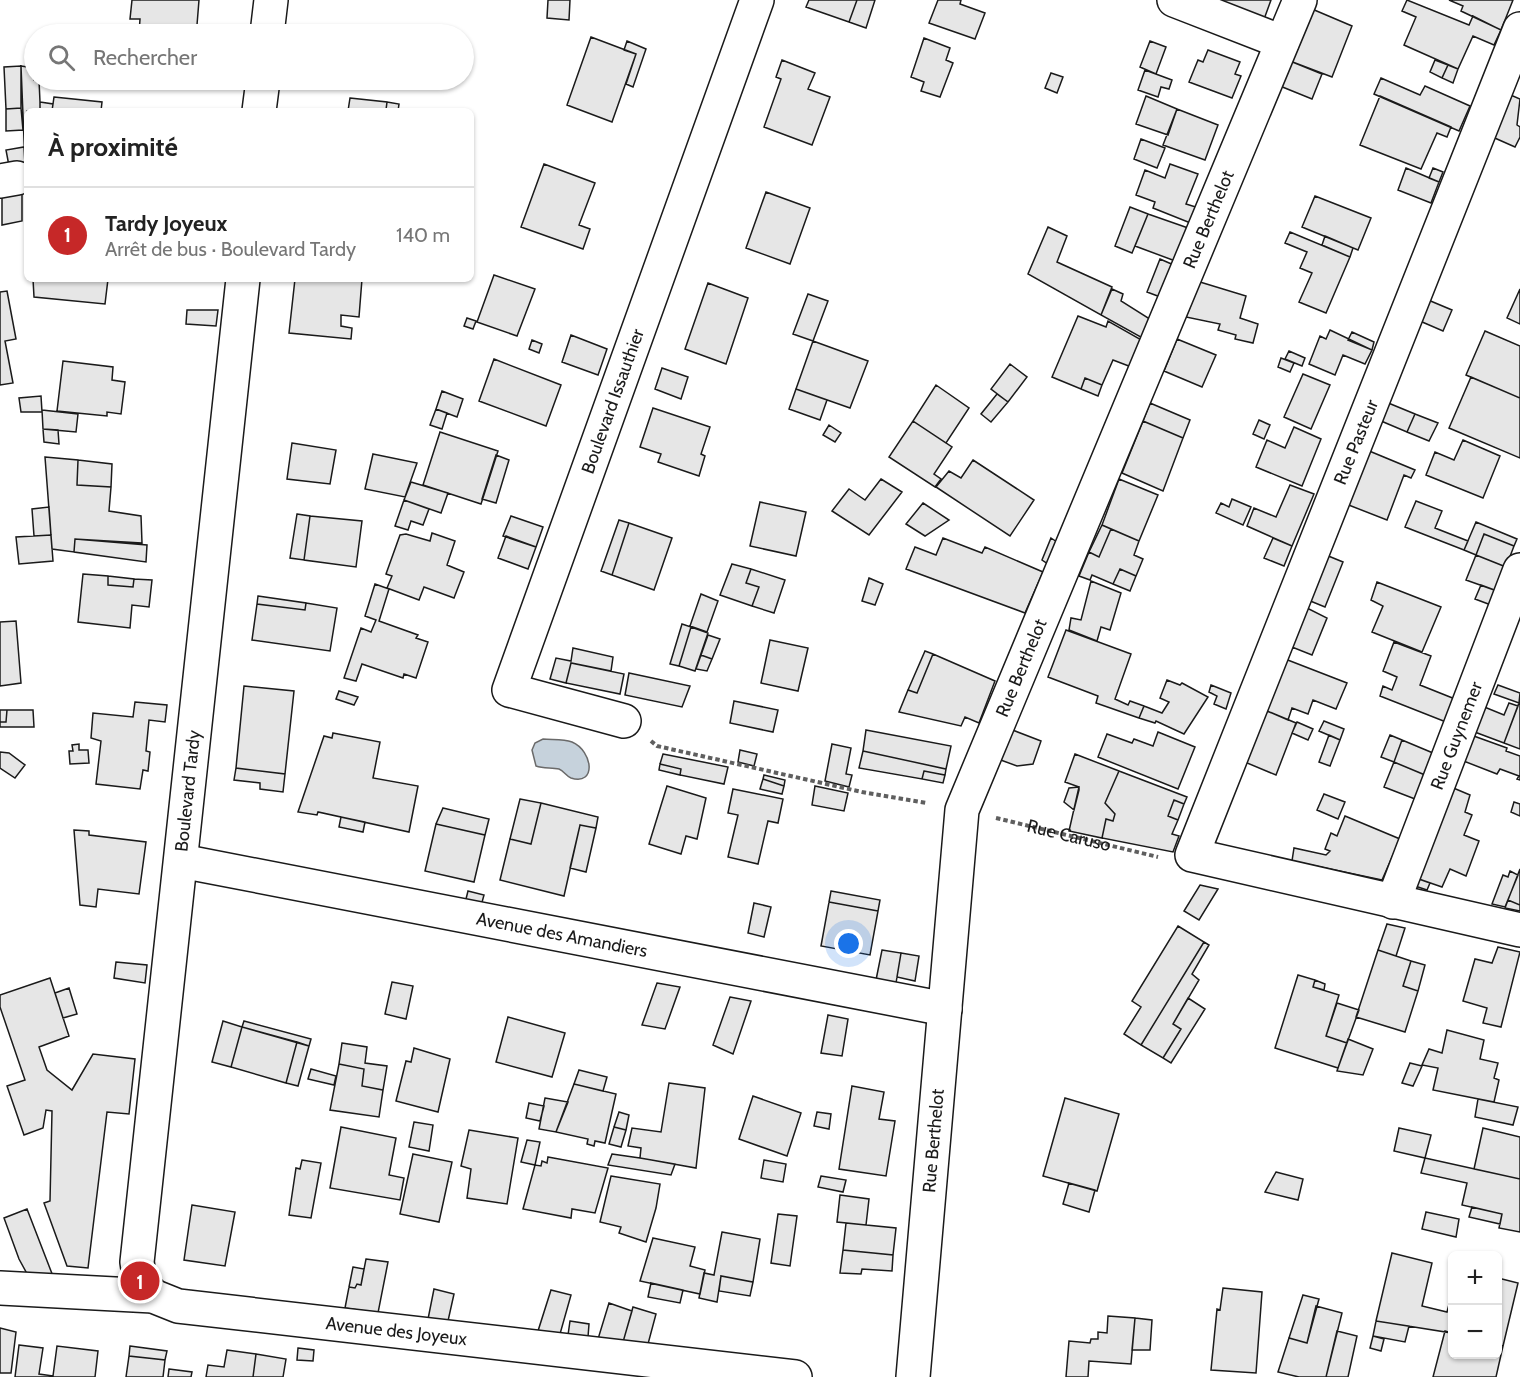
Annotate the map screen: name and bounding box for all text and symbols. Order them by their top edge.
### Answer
search box [24,24,474,90]
icon: search [45,41,78,74]
text: Rechercher [93,44,197,71]
text: À proximité [48,131,178,163]
street label: Rue Berthelot [1178,167,1239,272]
text: Tardy Joyeux [105,210,227,237]
text: 1 [64,223,71,247]
text: 140 m [396,223,450,247]
text: Arrêt de bus · Boulevard Tardy [105,237,356,261]
street label: Boulevard Issauthier [577,326,649,477]
street label: Rue Pasteur [1329,396,1383,488]
street label: Rue Berthelot [991,616,1051,720]
street label: Rue Guynemer [1426,678,1487,793]
street label: Boulevard Tardy [170,729,205,853]
street label: Rue Caruso [1025,815,1113,856]
street label: Avenue des Amandiers [475,907,649,962]
your location [834,929,863,958]
street label: Rue Berthelot [918,1088,949,1194]
map controls [1448,1251,1502,1359]
button: + [1448,1251,1502,1305]
pin: 1 [120,1258,160,1304]
button: − [1448,1305,1502,1359]
street label: Avenue des Joyeux [325,1312,469,1350]

